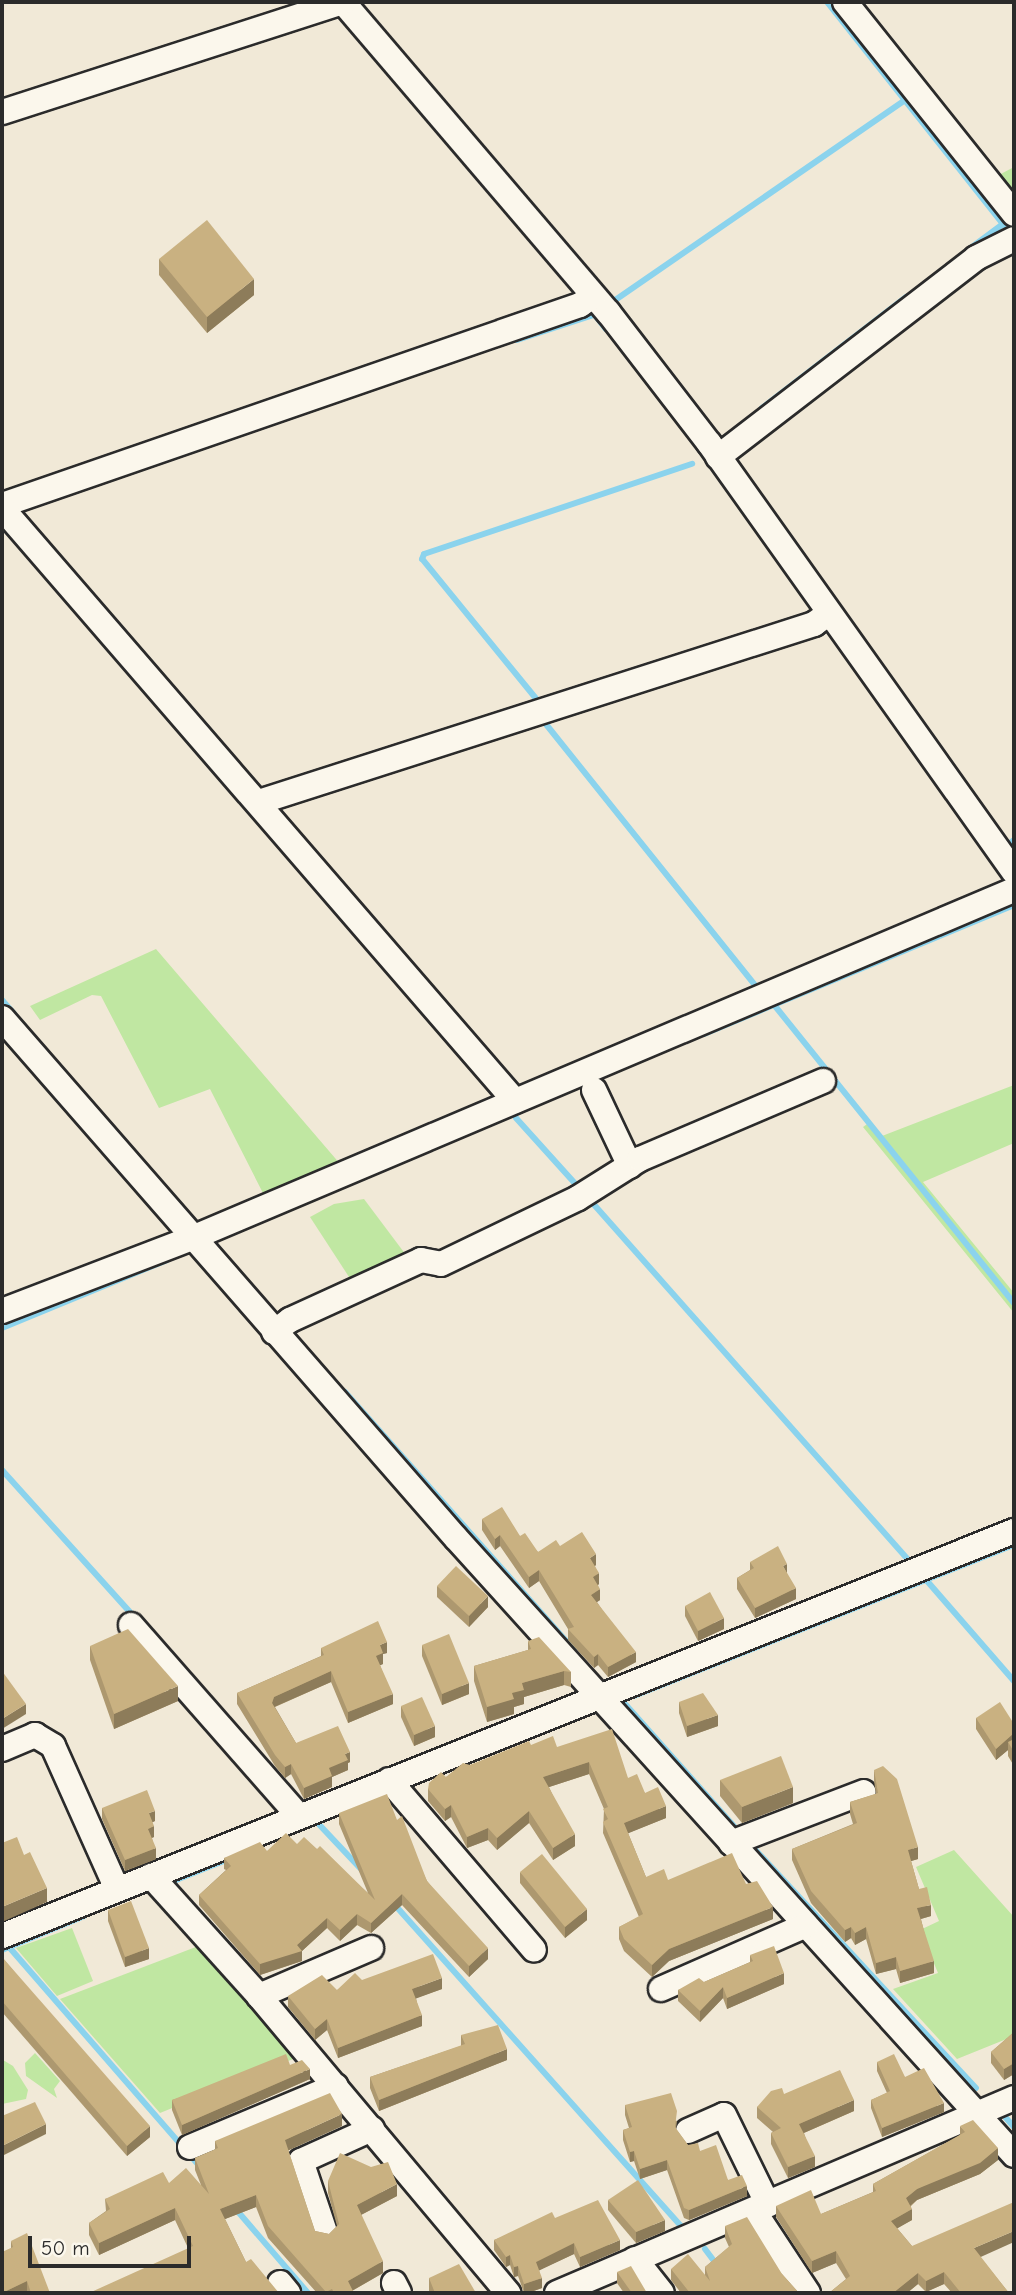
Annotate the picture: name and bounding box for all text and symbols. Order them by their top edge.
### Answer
scale bar [32,2222,194,2266]
text: 50 m [41,2236,90,2260]

